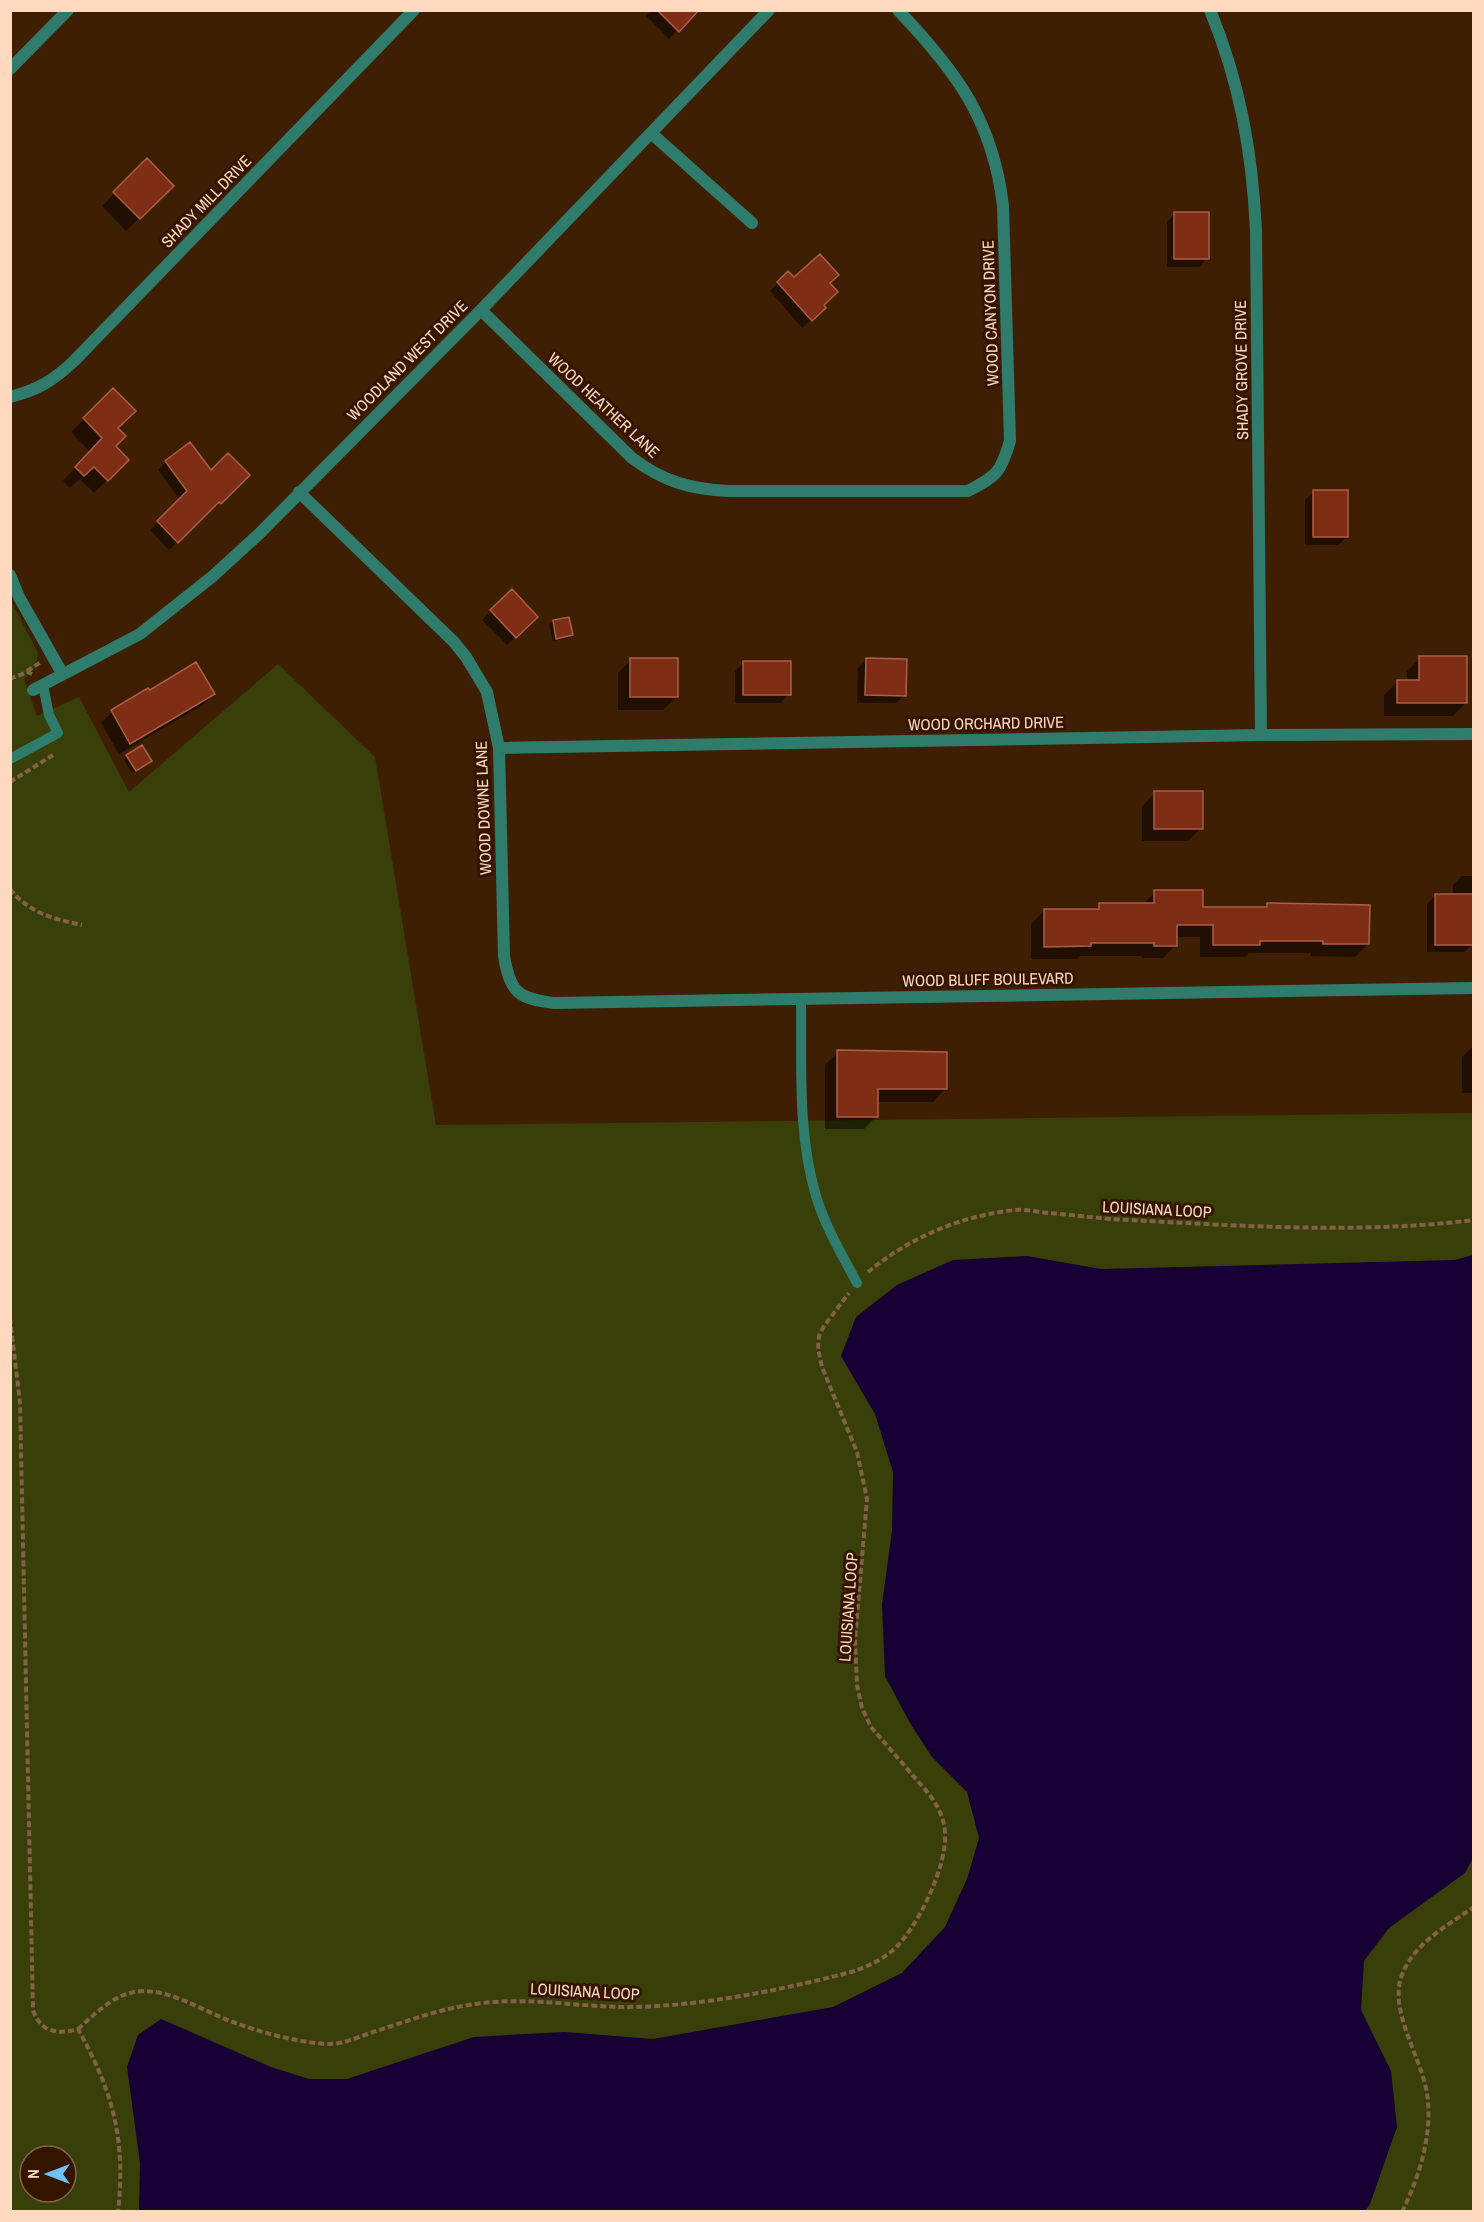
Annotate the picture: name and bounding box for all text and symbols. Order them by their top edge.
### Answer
street label: SHADY MILL DRIVE [156,150,256,252]
street label: WOOD CANYON DRIVE [976,240,1004,386]
street label: WOODLAND WEST DRIVE [342,295,472,425]
street label: SHADY GROVE DRIVE [1229,300,1253,440]
street label: WOOD HEATHER LANE [543,347,665,463]
street label: WOOD ORCHARD DRIVE [908,711,1064,735]
street label: WOOD DOWNE LANE [470,741,496,875]
street label: WOOD BLUFF BOULEVARD [902,967,1074,991]
street label: LOUISIANA LOOP [1102,1195,1212,1223]
street label: LOUISIANA LOOP [833,1551,863,1662]
street label: LOUISIANA LOOP [530,1977,640,2005]
north arrow [18,2144,78,2204]
text: N [22,2169,44,2179]

